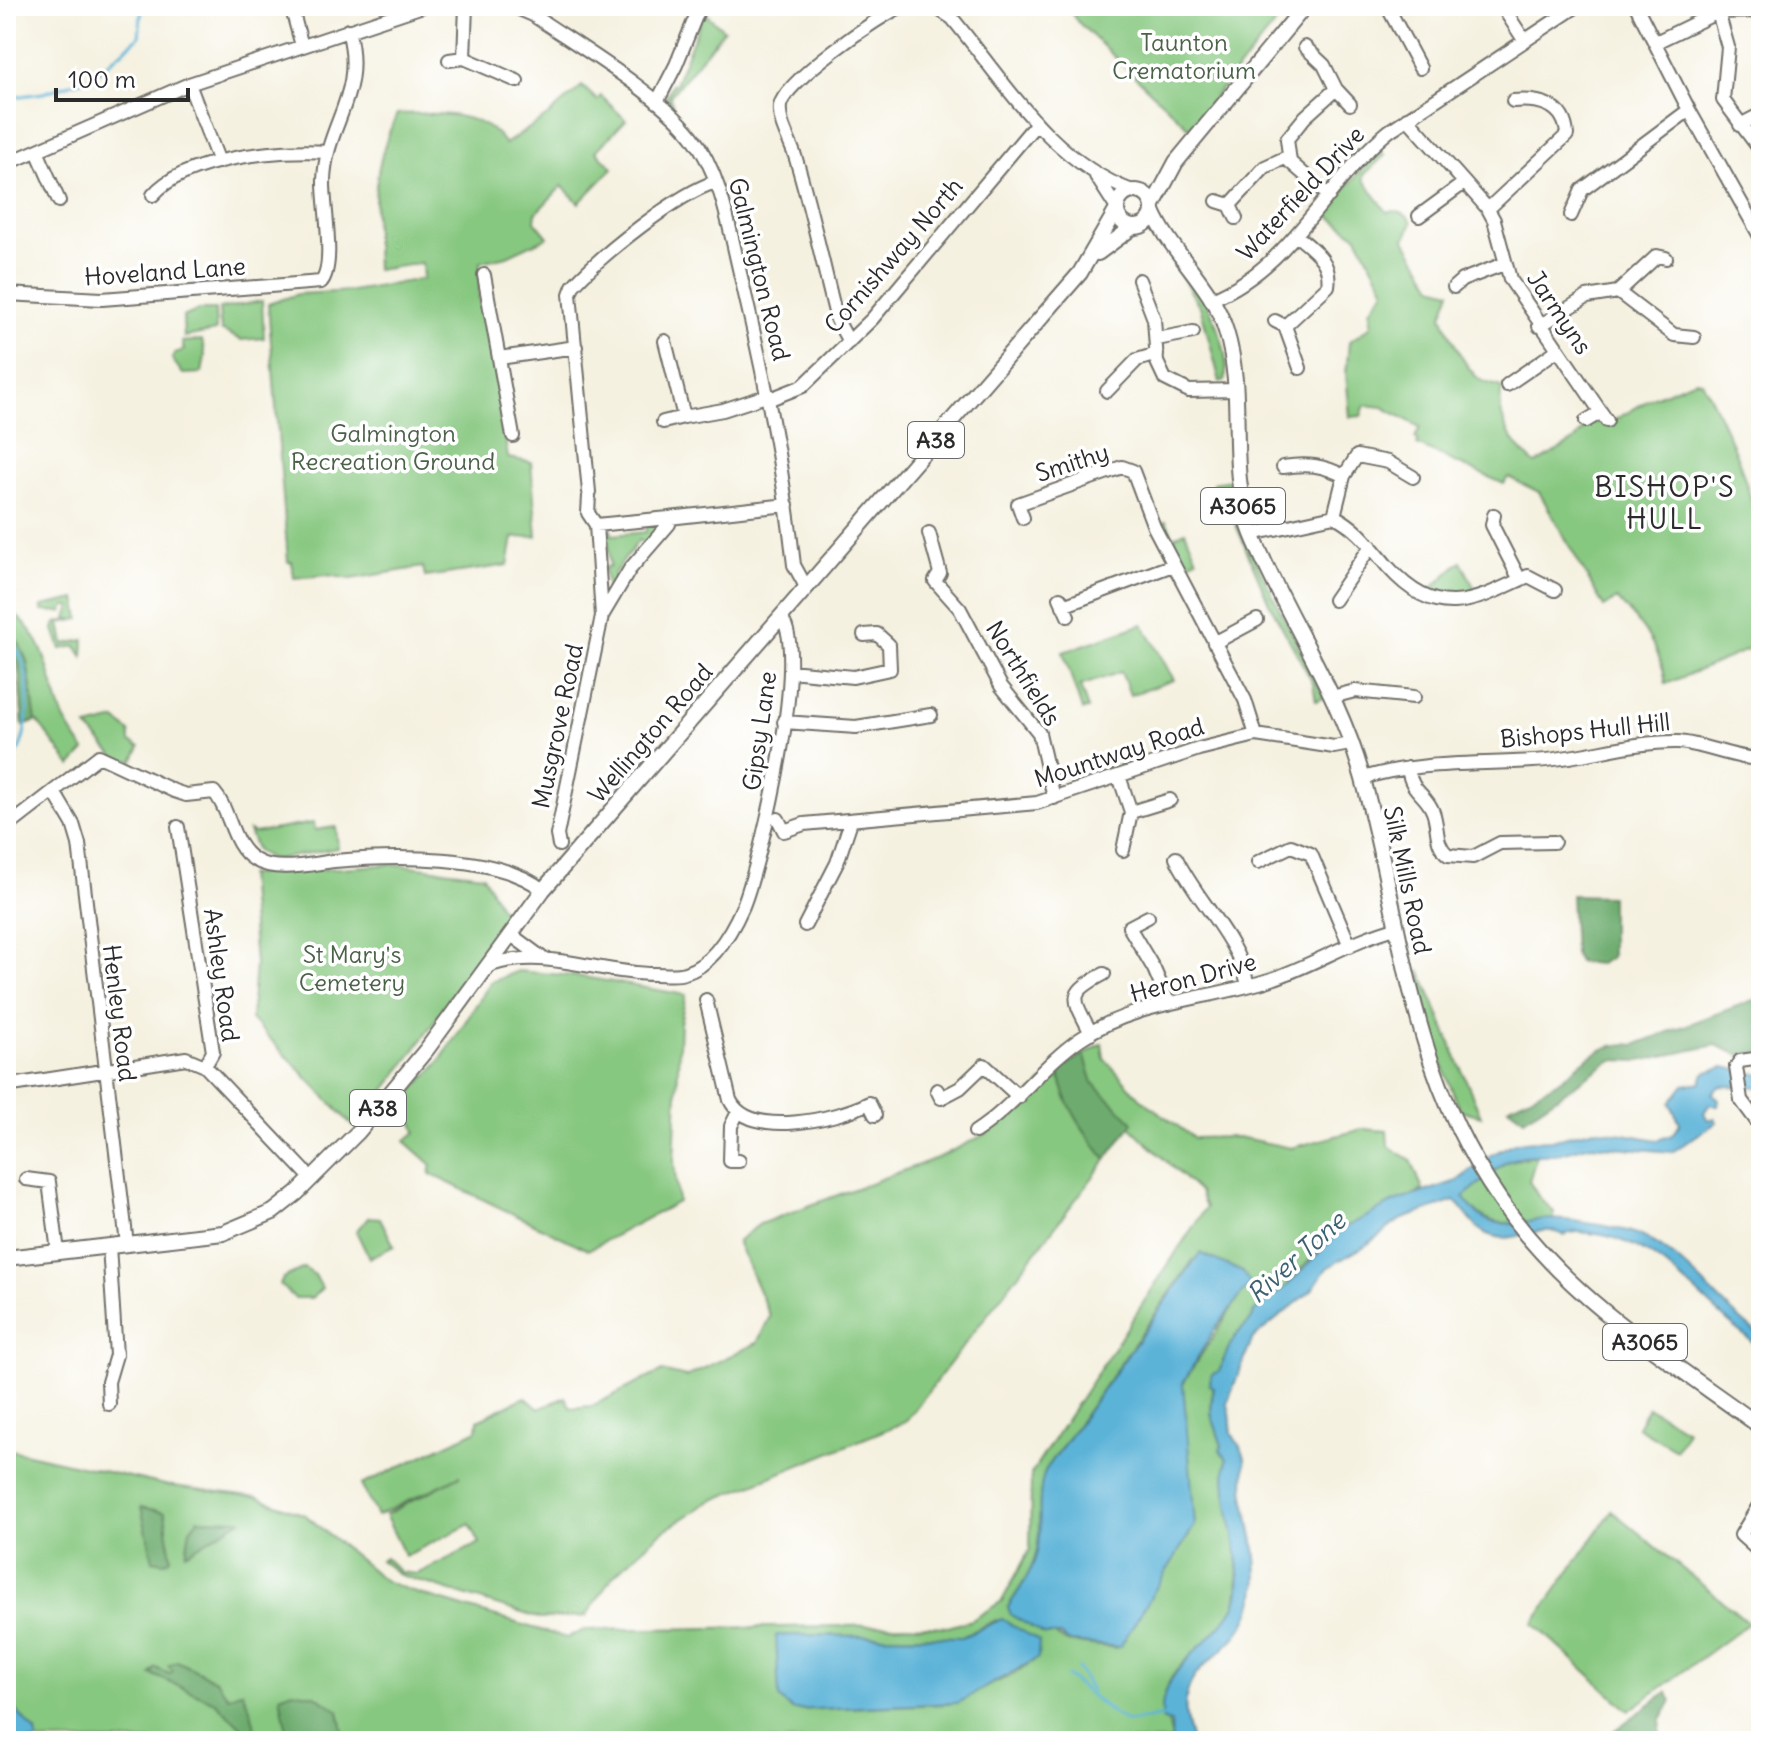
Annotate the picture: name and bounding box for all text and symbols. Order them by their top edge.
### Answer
park label: Taunton Crematorium [1112,27,1256,85]
scale bar [56,52,188,102]
text: 100 m [68,64,136,94]
street label: Waterfield Drive [1230,119,1370,267]
street label: Cornishway North [817,171,969,339]
street label: Galmington Road [723,174,797,364]
street label: Hoveland Lane [83,250,247,292]
street label: Jarmyns [1521,264,1599,360]
park label: Galmington Recreation Ground [291,418,495,476]
road number: A38 [908,422,964,458]
street label: Smithy [1032,436,1112,488]
district label: BISHOP'S HULL [1594,469,1736,537]
road number: A3065 [1201,488,1285,524]
street label: Northfields [980,615,1068,731]
street label: Musgrove Road [525,641,589,811]
street label: Wellington Road [581,657,719,809]
street label: Gipsy Lane [736,669,782,793]
street label: Bishops Hull Hill [1499,706,1671,754]
street label: Mountway Road [1030,710,1208,794]
street label: Silk Mills Road [1378,803,1438,957]
street label: Ashley Road [198,907,246,1043]
park label: St Mary's Cemetery [299,939,405,997]
street label: Henley Road [97,943,143,1083]
street label: Heron Drive [1127,946,1259,1008]
road number: A38 [350,1090,406,1126]
water label: River Tone [1240,1203,1354,1310]
road number: A3065 [1603,1324,1687,1360]

